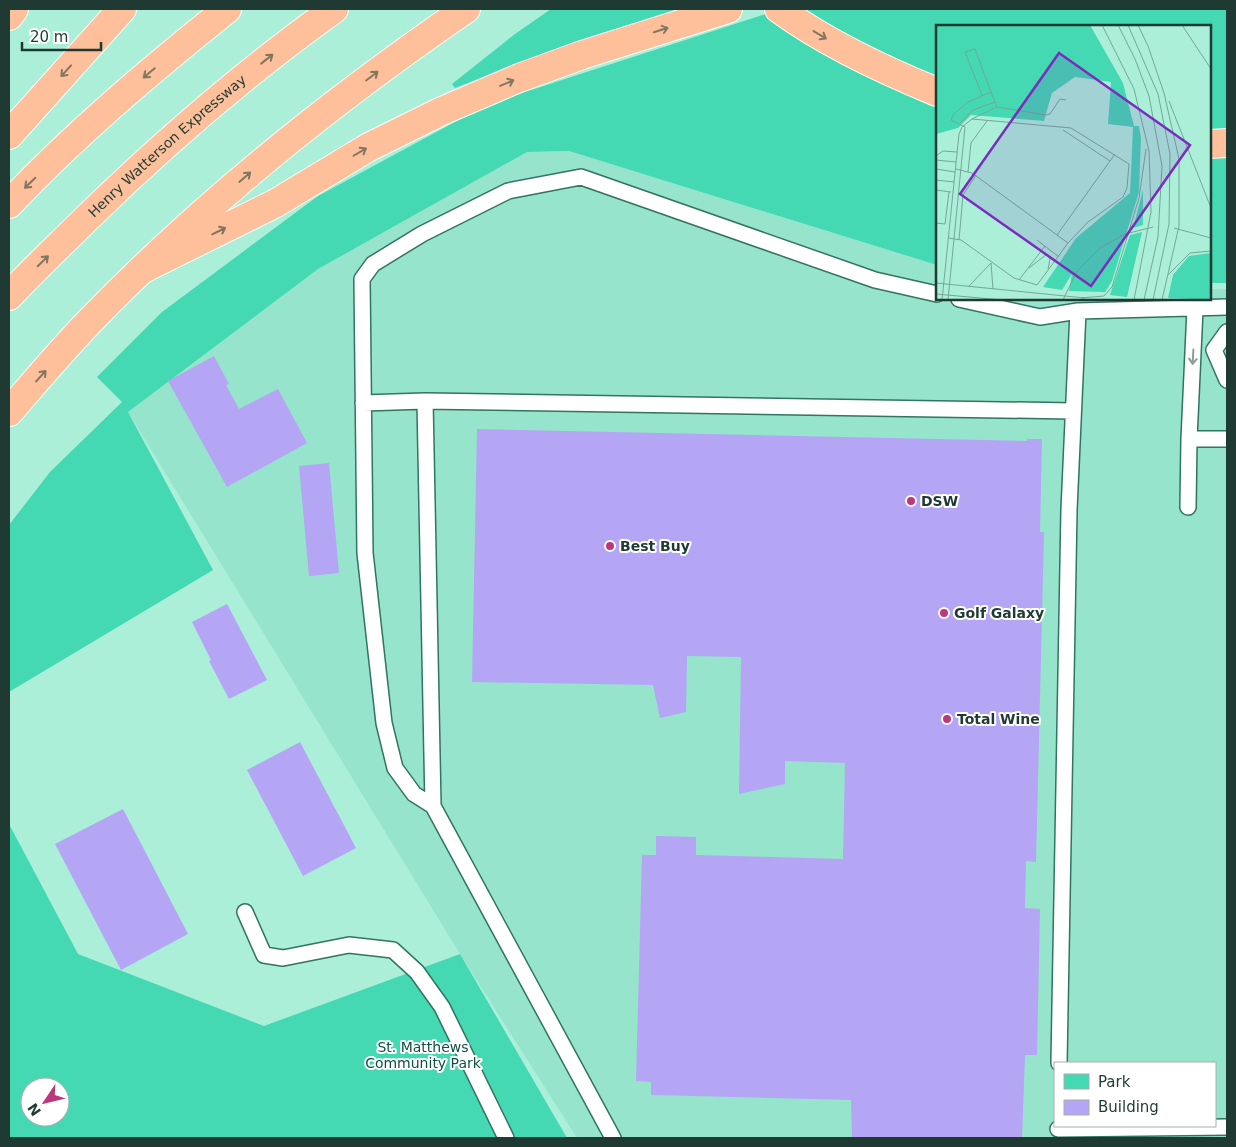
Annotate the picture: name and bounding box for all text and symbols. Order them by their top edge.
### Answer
scale bar [22,20,101,52]
one-way arrow [652,25,668,35]
inset map [936,25,1211,300]
text: 20 m [30,28,68,46]
one-way arrow [813,30,827,40]
one-way arrow [260,53,273,64]
one-way arrow [60,65,72,78]
one-way arrow [142,67,155,78]
one-way arrow [365,71,379,81]
street label: Henry Watterson Expressway [85,72,249,220]
one-way arrow [499,78,514,88]
one-way arrow [353,147,368,157]
one-way arrow [238,172,251,183]
one-way arrow [23,177,36,189]
one-way arrow [211,226,226,236]
one-way arrow [37,255,49,268]
one-way arrow [1189,349,1198,365]
one-way arrow [35,369,47,382]
place label: DSW [921,493,958,509]
marker: DSW [905,495,917,507]
place label: Best Buy [620,538,690,554]
marker: Best Buy [604,540,616,552]
place label: Golf Galaxy [954,605,1044,621]
marker: Golf Galaxy [938,607,950,619]
place label: Total Wine [957,711,1040,727]
marker: Total Wine [941,713,953,725]
park label: St. Matthews Community Park [365,1039,482,1071]
legend [1054,1062,1216,1127]
text: Park [1098,1073,1131,1091]
north arrow [20,1077,70,1127]
text: Building [1098,1098,1159,1116]
text: N [24,1100,44,1119]

